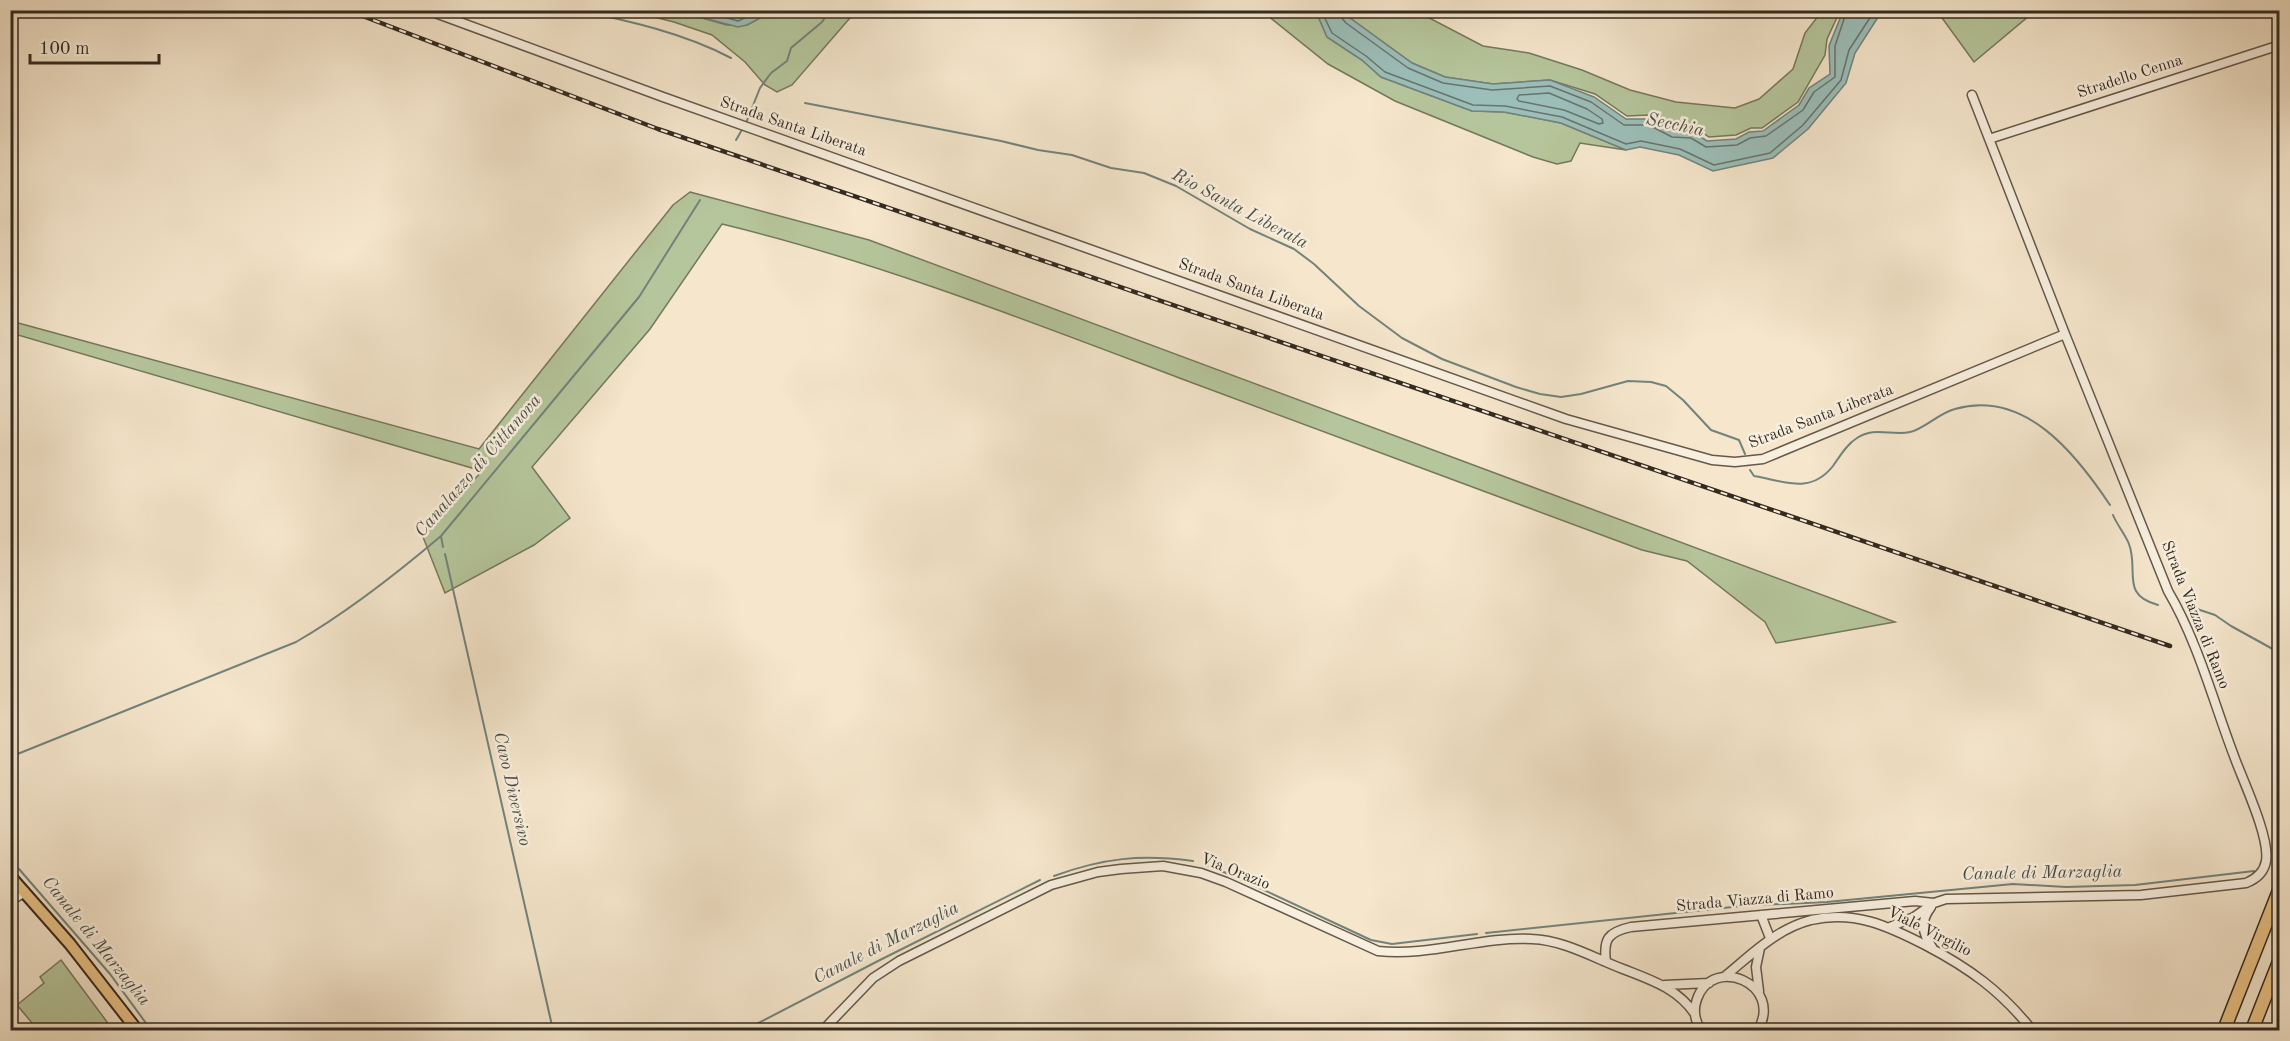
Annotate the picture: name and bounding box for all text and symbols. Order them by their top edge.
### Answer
scale bar [30,27,159,65]
text: 100 m [39,40,90,58]
street label: Stradello Cenna [2075,52,2185,102]
street label: Strada Santa Liberata [718,94,868,160]
water label: Secchia [1644,110,1706,140]
water label: Rio Santa Liberata [1168,165,1311,253]
street label: Strada Santa Liberata [1176,256,1326,324]
street label: Strada Santa Liberata [1746,382,1896,452]
water label: Canalazzo di Cittanova [412,391,545,541]
street label: Strada Viazza di Ramo [2158,539,2232,691]
water label: Cavo Diversivo [490,730,534,848]
street label: Via Orazio [1198,851,1272,893]
water label: Canale di Marzaglia [1962,863,2123,883]
water label: Canale di Marzaglia [39,873,154,1009]
street label: Strada Viazza di Ramo [1675,885,1835,915]
water label: Canale di Marzaglia [810,898,962,987]
street label: Viale Virgilio [1884,904,1974,960]

